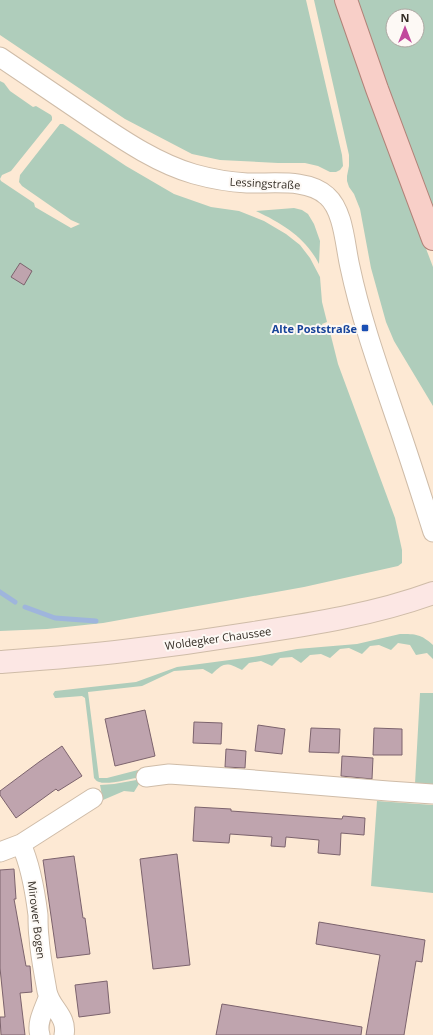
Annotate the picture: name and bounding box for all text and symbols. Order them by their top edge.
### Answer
north arrow [385,8,425,48]
text: N [401,10,409,25]
street label: Lessingstraße [229,174,301,192]
place label: Alte Poststraße [272,321,357,336]
marker: Alte Poststraße [360,323,370,333]
street label: Woldegker Chaussee [164,623,272,653]
street label: Mirower Bogen [25,880,49,960]

